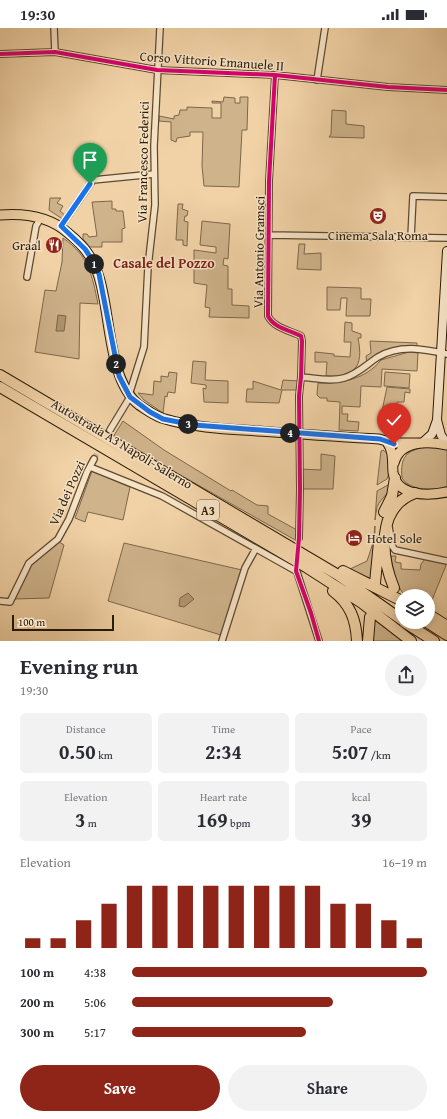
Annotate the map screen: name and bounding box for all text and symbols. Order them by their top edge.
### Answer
text: 19:30 [20,4,55,25]
street label: Corso Vittorio Emanuele II [139,46,285,76]
street label: Via Francesco Federici [132,101,154,223]
pin [73,143,107,184]
icon: arrive [79,149,101,171]
street label: Via Antonio Gramsci [249,195,269,308]
theatre icon: Cinema Sala Roma [368,206,388,226]
place label: Cinema Sala Roma [328,226,429,245]
restaurant icon: Graal [44,235,64,255]
place label: Graal [12,236,41,255]
district label: Casale del Pozzo [113,253,215,273]
pin: 1 [84,254,104,274]
text: 1 [91,256,97,272]
pin: 2 [106,354,126,374]
text: 2 [113,356,119,372]
street label: Autostrada A3 Napoli-Salerno [49,396,195,492]
pin [377,403,411,444]
icon: check [383,409,405,431]
pin: 3 [178,414,198,434]
pin: 4 [280,423,300,443]
text: 4 [287,425,293,441]
street label: Via dei Pozzi [44,457,90,529]
road number: A3 [197,500,219,520]
hotel icon: Hotel Sole [344,528,364,548]
place label: Hotel Sole [367,529,422,548]
map controls [395,589,435,629]
button: layers [395,589,435,629]
scale bar [12,613,114,632]
text: 100 m [18,614,45,630]
text: Evening run [20,650,138,682]
button: share [385,654,427,696]
text: 19:30 [20,681,48,700]
text: Distance [66,721,106,737]
text: Time [212,721,235,737]
text: Pace [351,721,372,737]
text: 0.50 [59,737,96,766]
text: 2:34 [205,737,242,766]
text: 5:07 [332,737,368,766]
text: km [96,747,113,763]
text: /km [368,747,391,763]
text: Elevation [64,789,107,805]
text: Heart rate [200,789,247,805]
text: kcal [352,789,371,805]
text: 3 [75,805,85,834]
text: 169 [196,805,228,834]
text: 39 [351,805,372,834]
text: m [85,815,97,831]
text: bpm [228,815,251,831]
text: Elevation [20,853,71,872]
text: 16–19 m [382,853,427,872]
text: 100 m [20,963,54,982]
text: 4:38 [84,963,106,982]
text: 200 m [20,993,54,1012]
text: 5:06 [84,993,106,1012]
text: 300 m [20,1023,54,1042]
text: 5:17 [84,1023,106,1042]
button: Save [20,1065,220,1111]
button: Share [228,1065,427,1111]

